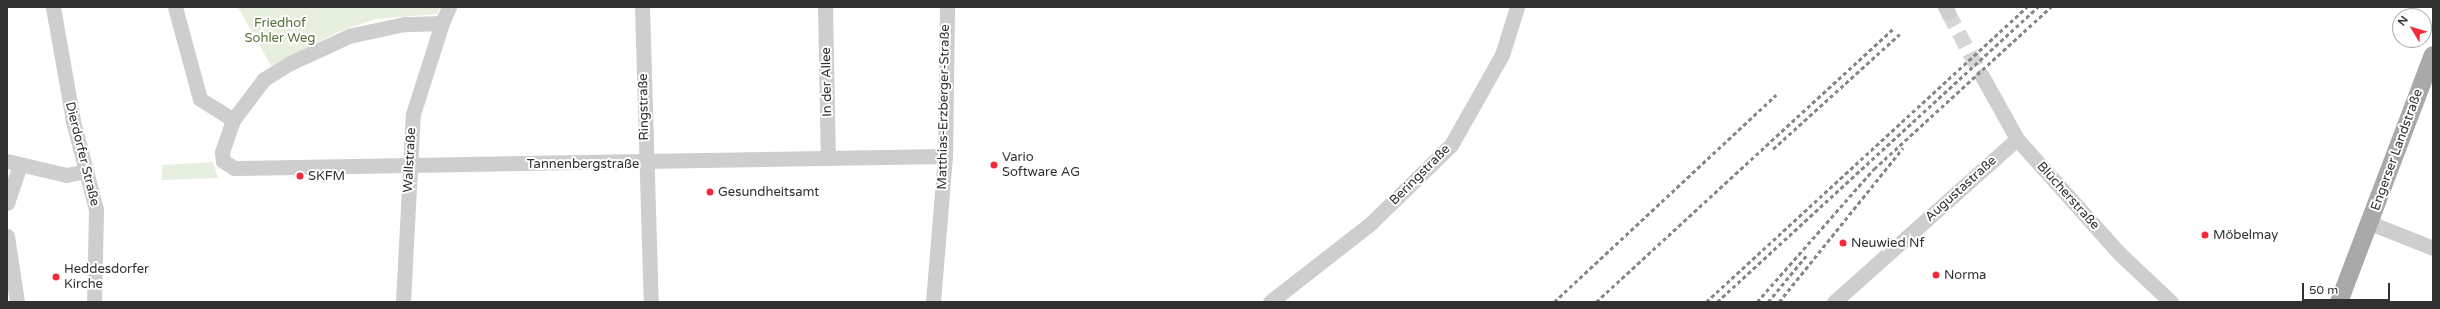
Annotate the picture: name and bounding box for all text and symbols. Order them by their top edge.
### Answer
north arrow [2392,8,2432,48]
text: N [2395,13,2411,28]
park label: Friedhof Sohler Weg [245,16,315,47]
street label: Matthias-Erzberger-Straße [935,24,953,190]
street label: In der Allee [819,47,835,117]
street label: Ringstraße [636,73,652,141]
street label: Engerser Landstraße [2368,87,2426,213]
street label: Dierdorfer Straße [62,100,102,208]
street label: Wallstraße [401,127,419,193]
street label: Beringstraße [1386,141,1454,209]
place label: Vario Software AG [1002,150,1080,181]
street label: Augustastraße [1922,153,2000,225]
street label: Tannenbergstraße [527,156,639,172]
street label: Blücherstraße [2033,159,2103,233]
marker: Vario Software AG [989,160,999,170]
place label: SKFM [308,168,345,184]
marker: SKFM [295,171,305,181]
place label: Gesundheitsamt [718,184,819,200]
marker: Gesundheitsamt [705,187,715,197]
place label: Möbelmay [2213,227,2278,243]
marker: Möbelmay [2200,230,2210,240]
place label: Neuwied Nf [1851,235,1924,251]
marker: Neuwied Nf [1838,238,1848,248]
place label: Heddesdorfer Kirche [64,262,149,293]
place label: Norma [1944,267,1986,283]
marker: Norma [1931,270,1941,280]
marker: Heddesdorfer Kirche [51,272,61,282]
scale bar [2304,275,2392,301]
text: 50 m [2309,283,2338,297]

